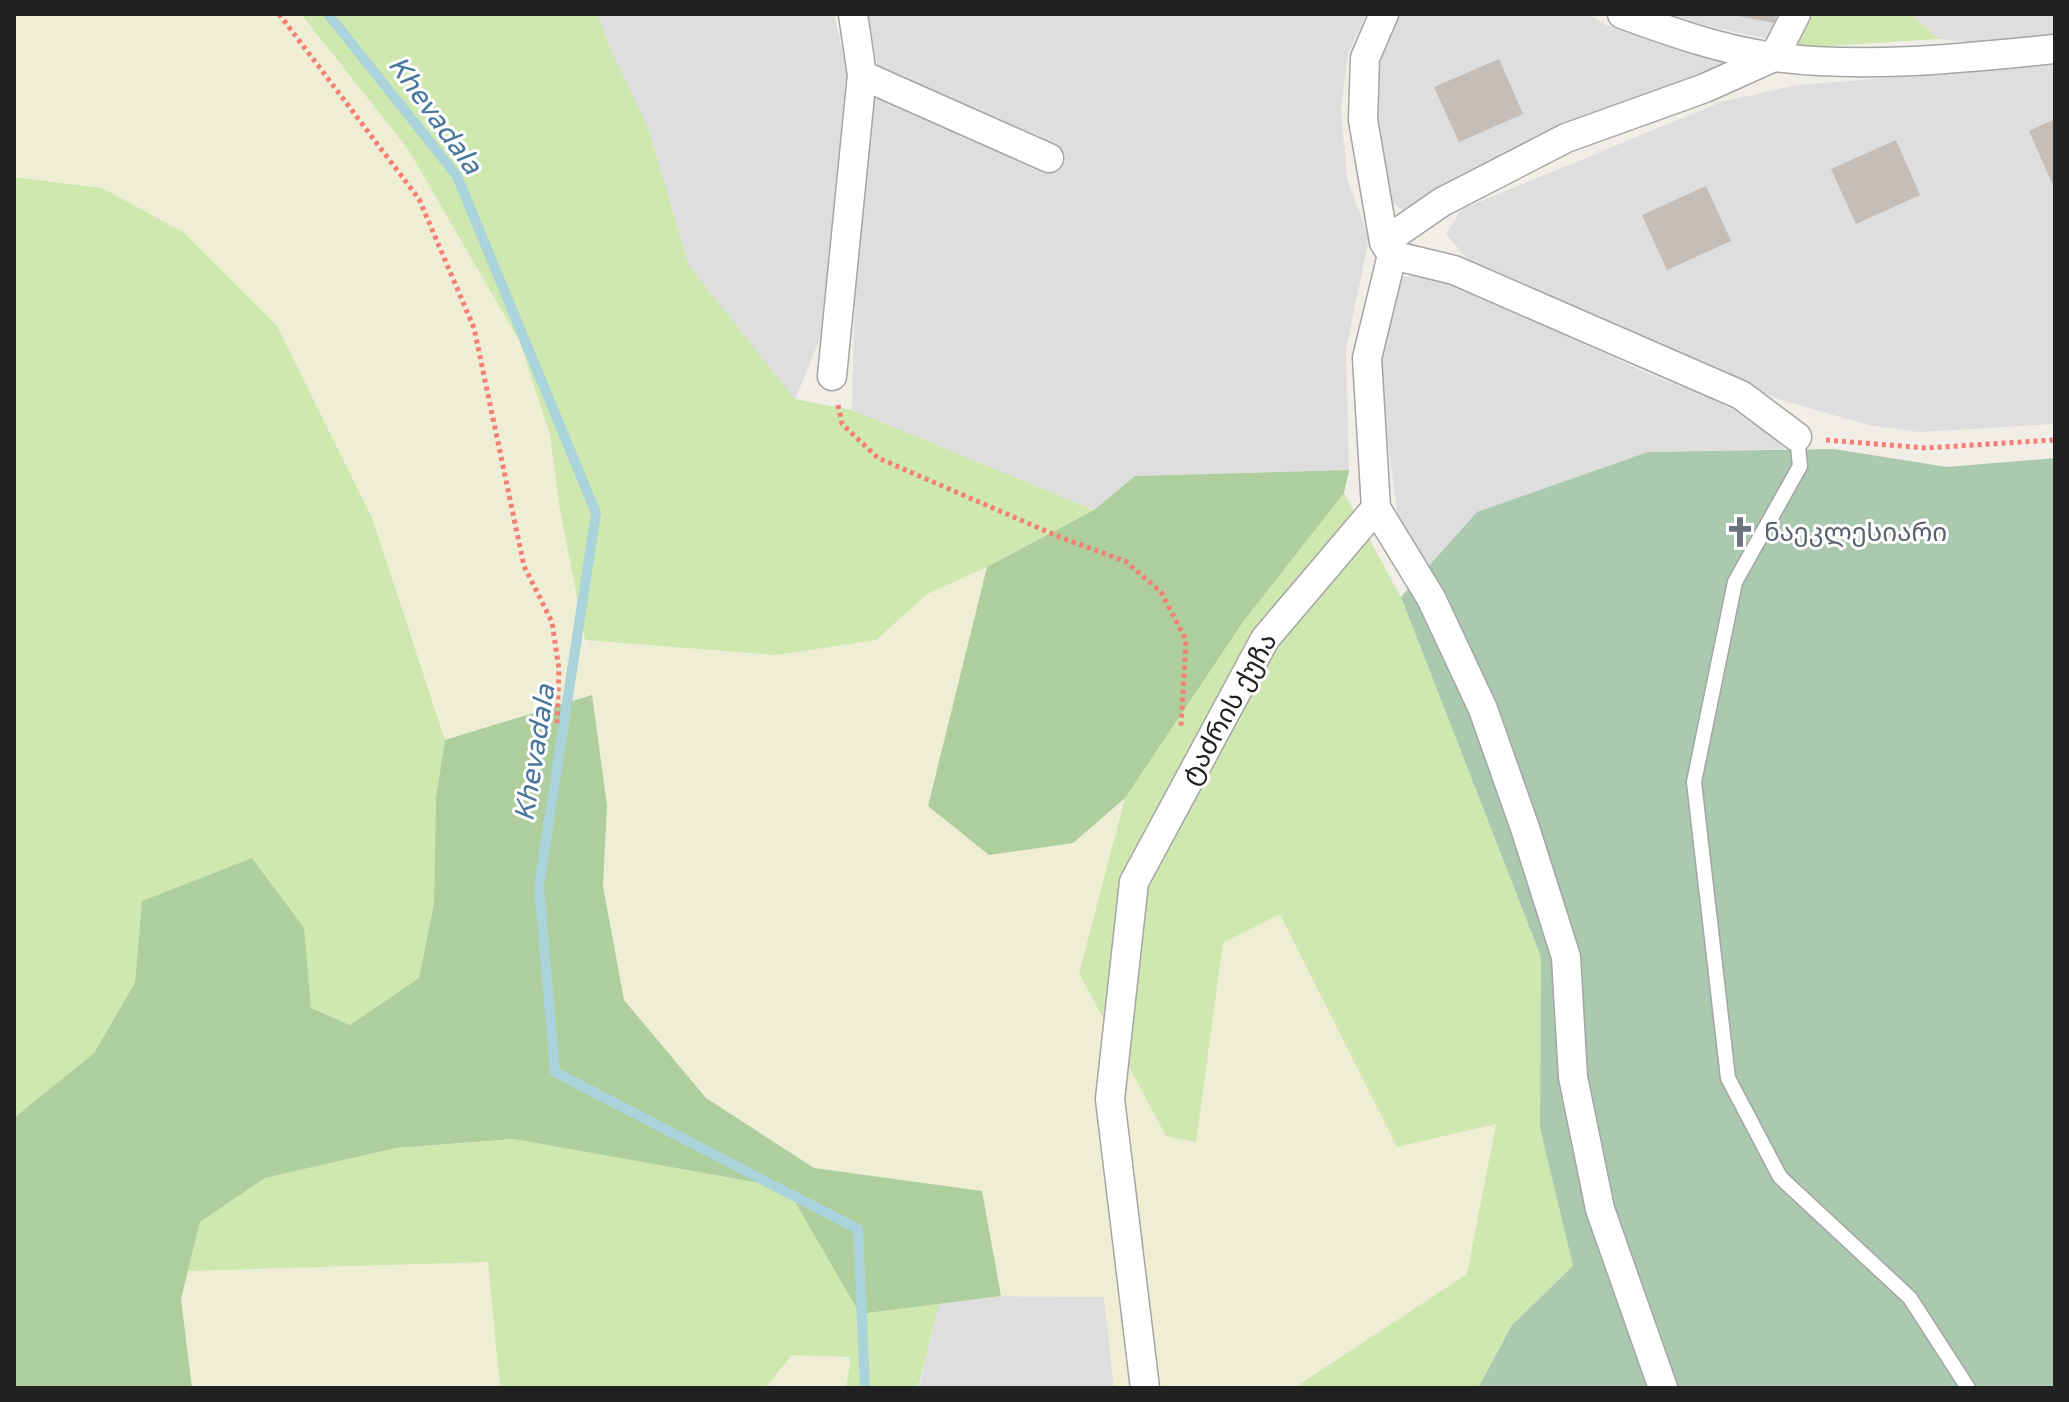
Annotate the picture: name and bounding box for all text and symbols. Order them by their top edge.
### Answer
water label: Khevadala [381,49,490,182]
church icon: ნაეკლესიარი [1723,515,1757,549]
place label: ნაეკლესიარი [1764,517,1947,548]
street label: ტაძრის ქუჩა [1174,628,1284,790]
water label: Khevadala [507,681,563,824]

